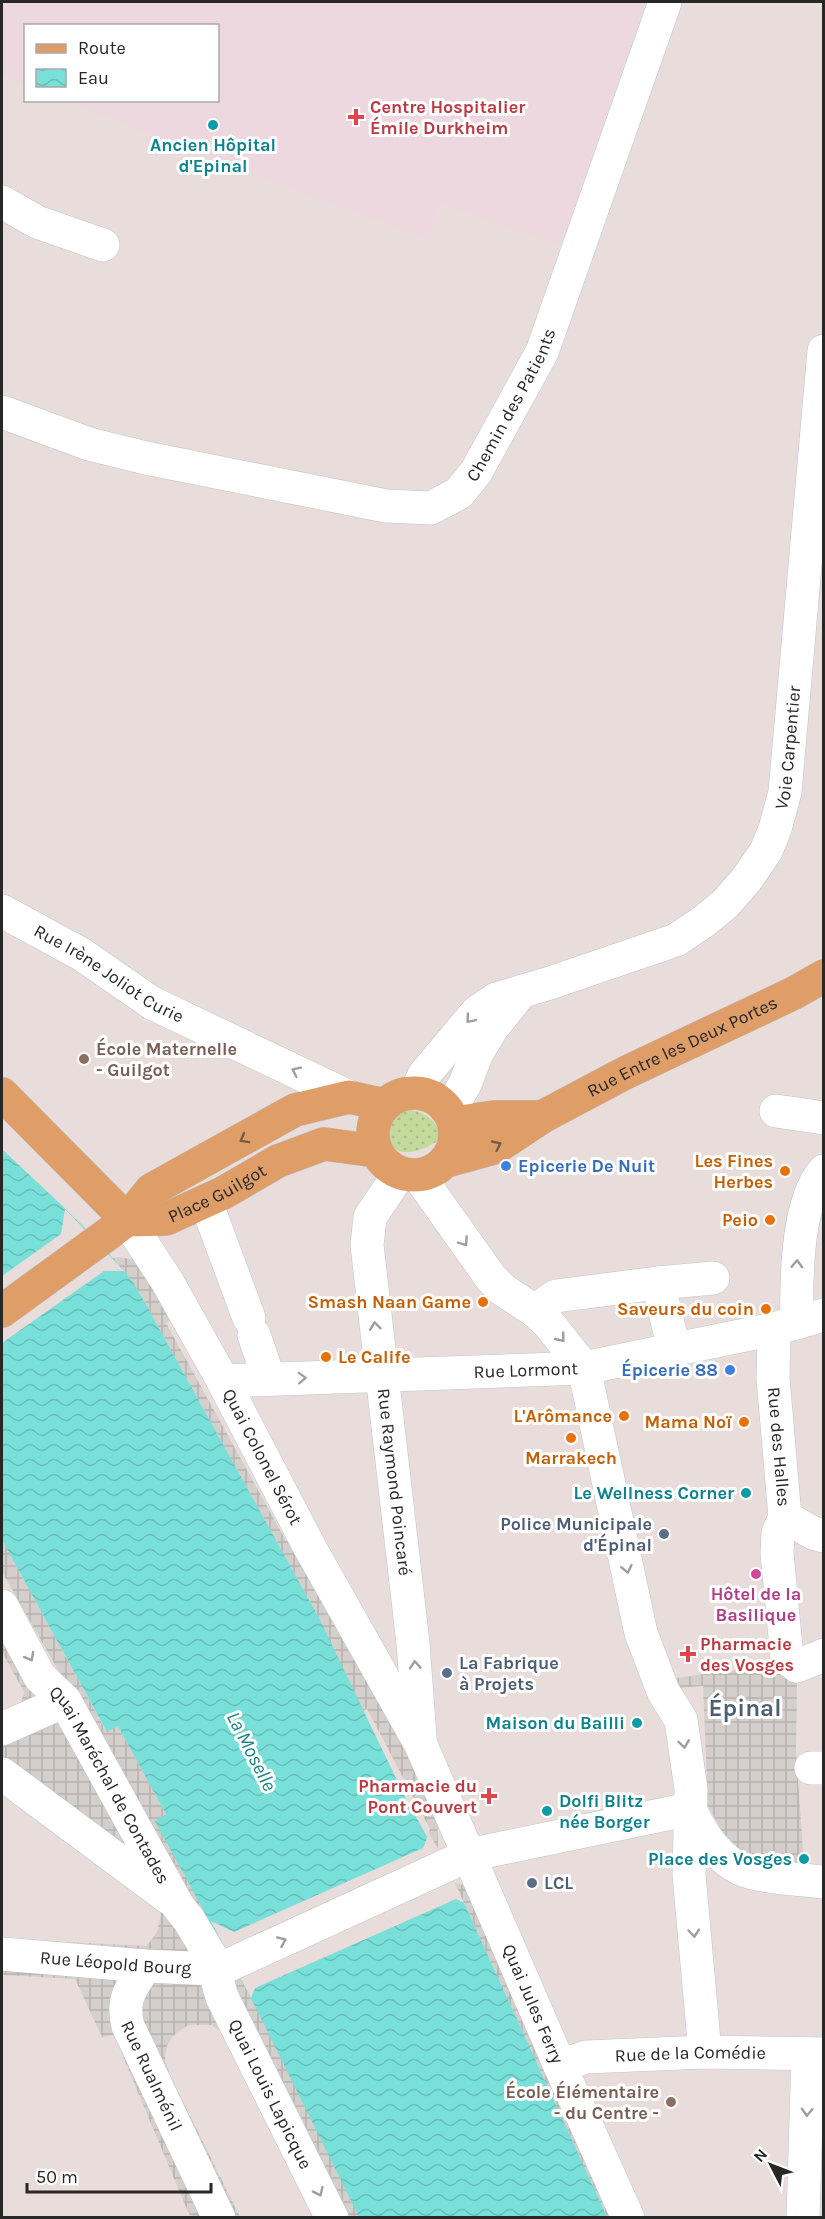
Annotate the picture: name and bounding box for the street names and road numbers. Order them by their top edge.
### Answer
street label: Chemin des Patients [462,325,560,486]
street label: Voie Carpentier [770,684,805,812]
street label: Rue Irène Joliot Curie [30,919,187,1028]
street label: Rue Entre les Deux Portes [583,991,781,1102]
street label: Place Guilgot [164,1159,270,1228]
street label: Rue Lormont [473,1357,579,1383]
street label: Quai Colonel Sérot [218,1385,307,1529]
street label: Rue des Halles [763,1386,795,1507]
street label: Rue Raymond Poincaré [373,1387,416,1577]
street label: Quai Maréchal de Contades [45,1681,175,1888]
street label: Quai Jules Ferry [498,1941,569,2067]
street label: Rue Léopold Bourg [39,1946,192,1979]
street label: Quai Louis Lapicque [224,2015,317,2173]
street label: Rue Rualménil [116,2017,187,2135]
street label: Rue de la Comédie [614,2041,766,2067]

